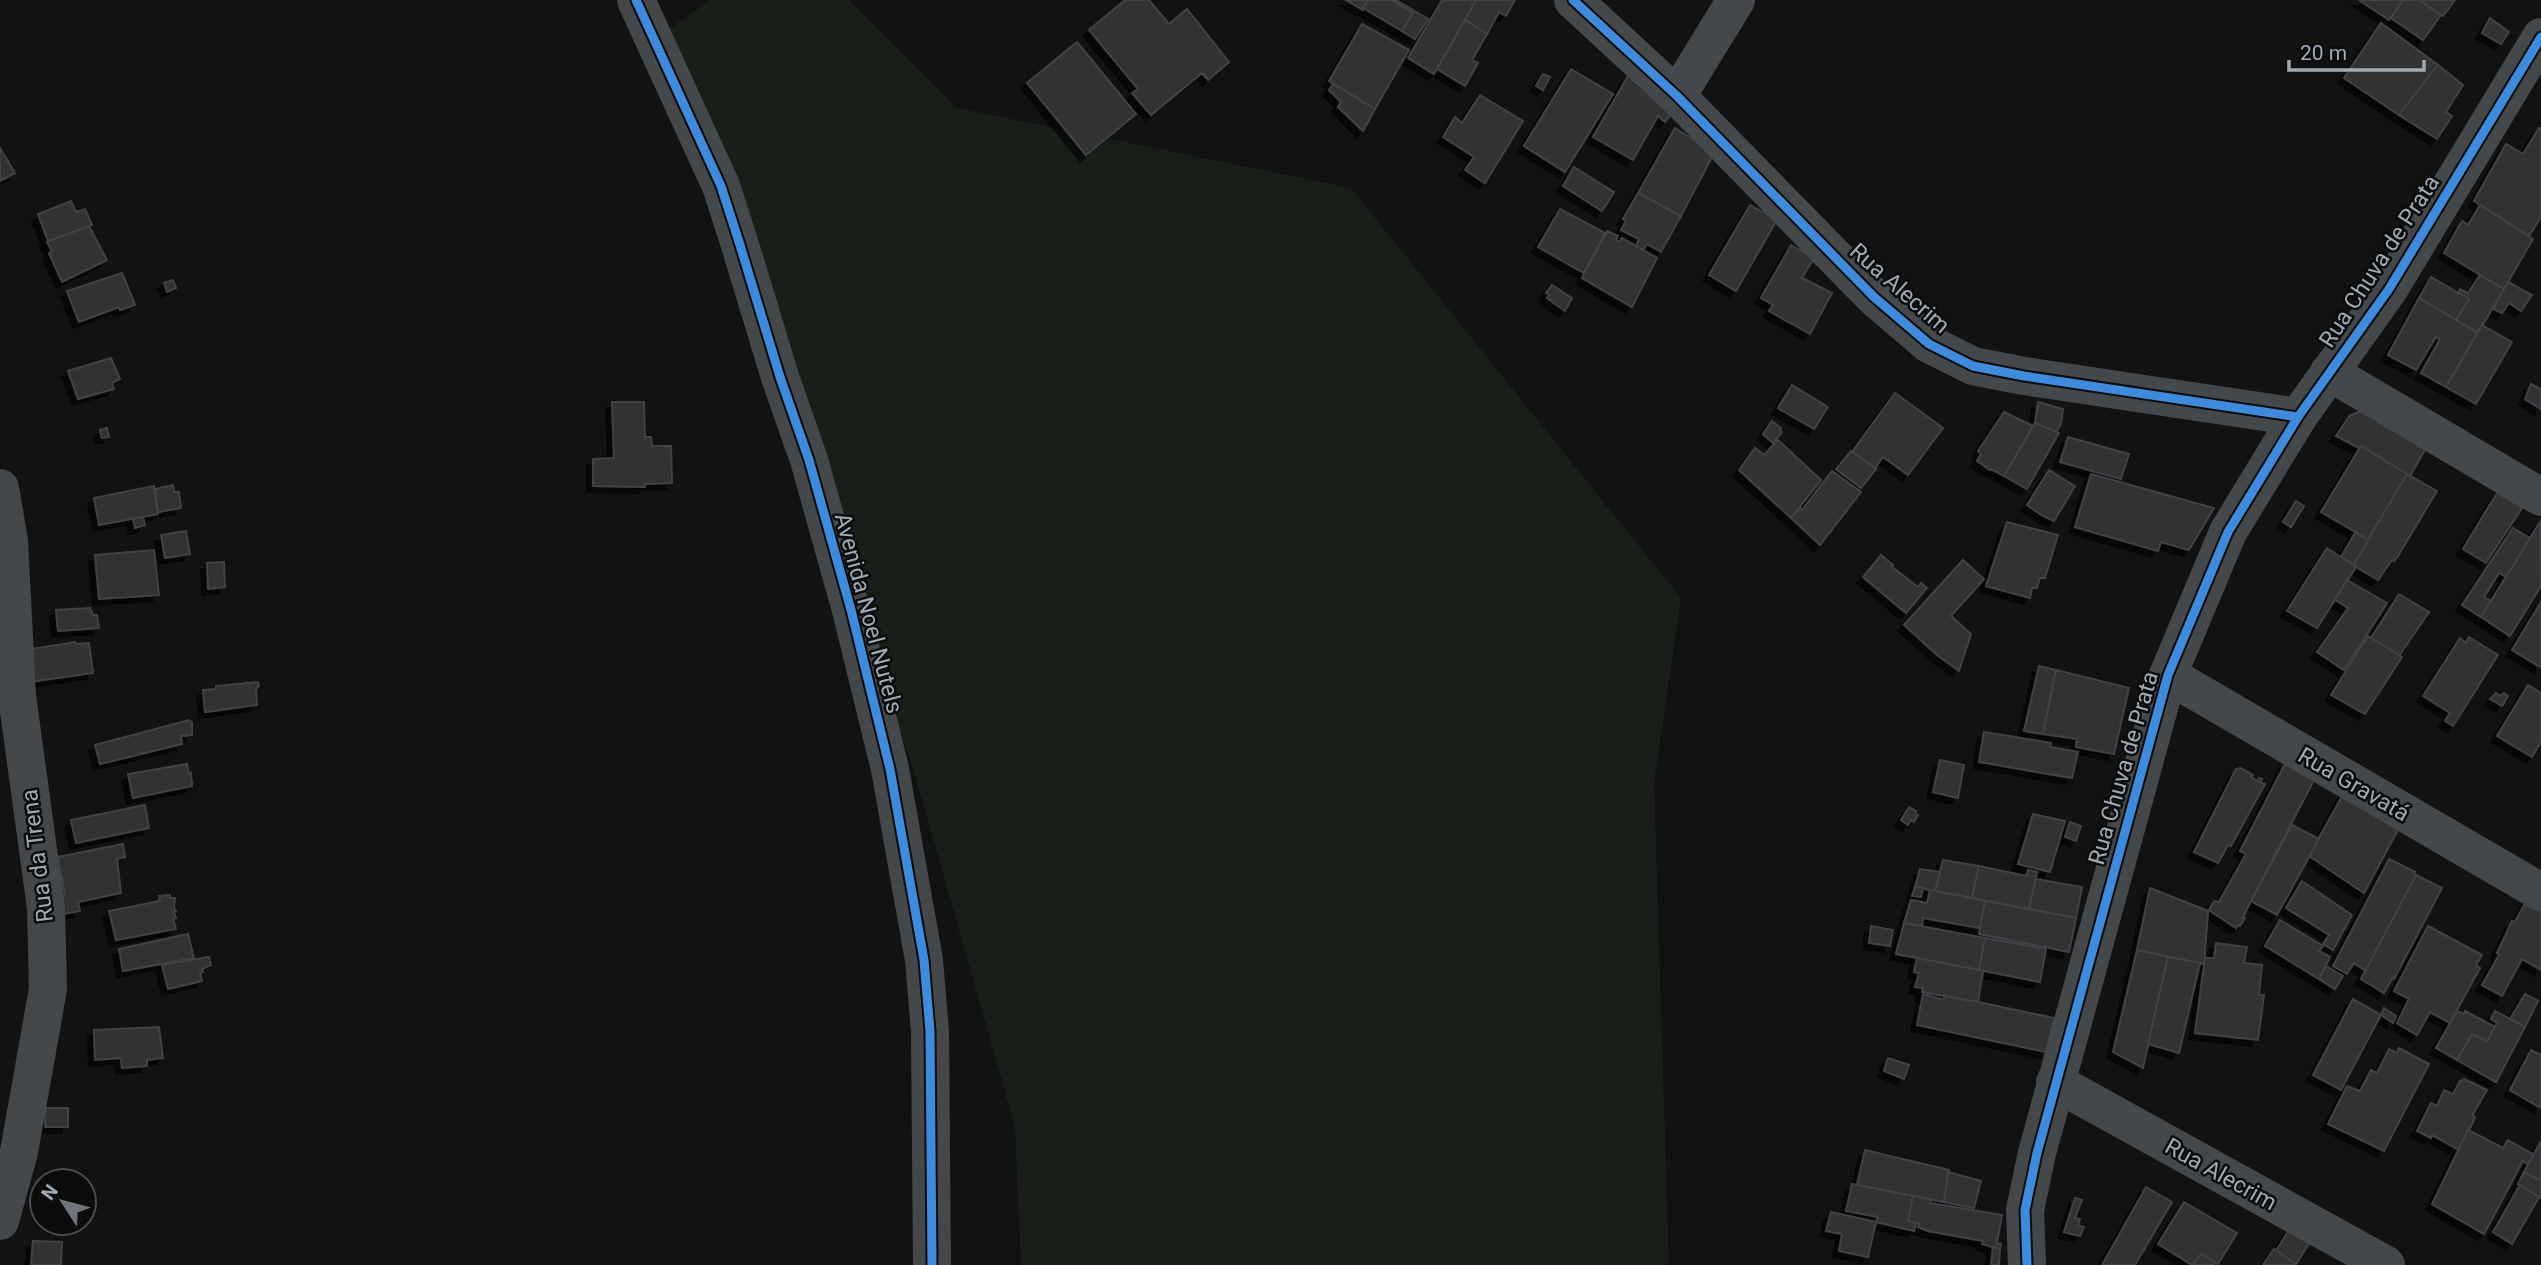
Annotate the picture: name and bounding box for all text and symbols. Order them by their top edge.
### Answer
scale bar [2289,28,2424,72]
text: 20 m [2300,41,2347,65]
street label: Rua Chuva de Prata [2314,170,2445,352]
street label: Rua Alecrim [1844,238,1955,339]
street label: Avenida Noel Nutels [829,510,908,716]
street label: Rua Chuva de Prata [2083,668,2164,868]
street label: Rua Gravatá [2293,742,2414,827]
street label: Rua da Trena [16,788,59,924]
street label: Rua Alecrim [2160,1133,2281,1216]
north arrow [28,1167,98,1237]
text: N [36,1180,63,1204]

